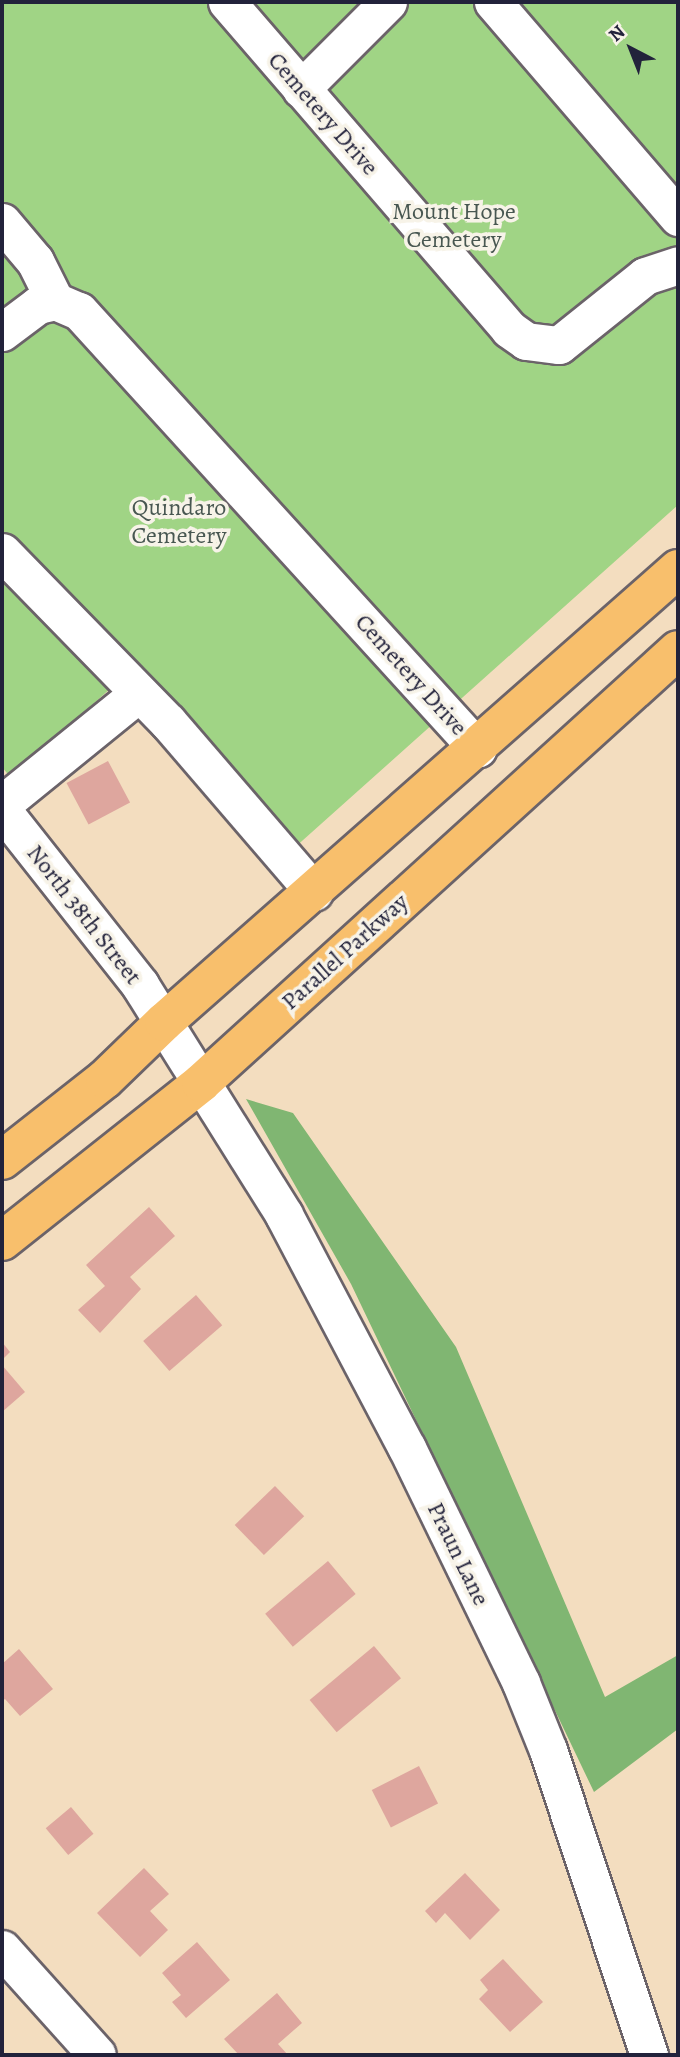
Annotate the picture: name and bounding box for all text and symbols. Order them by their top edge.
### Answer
north arrow [596,14,666,84]
text: N [603,19,631,48]
street label: Cemetery Drive [262,47,384,181]
park label: Mount Hope Cemetery [392,198,516,254]
park label: Quindaro Cemetery [132,494,226,550]
street label: Cemetery Drive [349,608,473,742]
street label: North 38th Street [20,839,148,991]
street label: Parallel Parkway [276,888,414,1016]
street label: Praun Lane [421,1498,495,1610]

